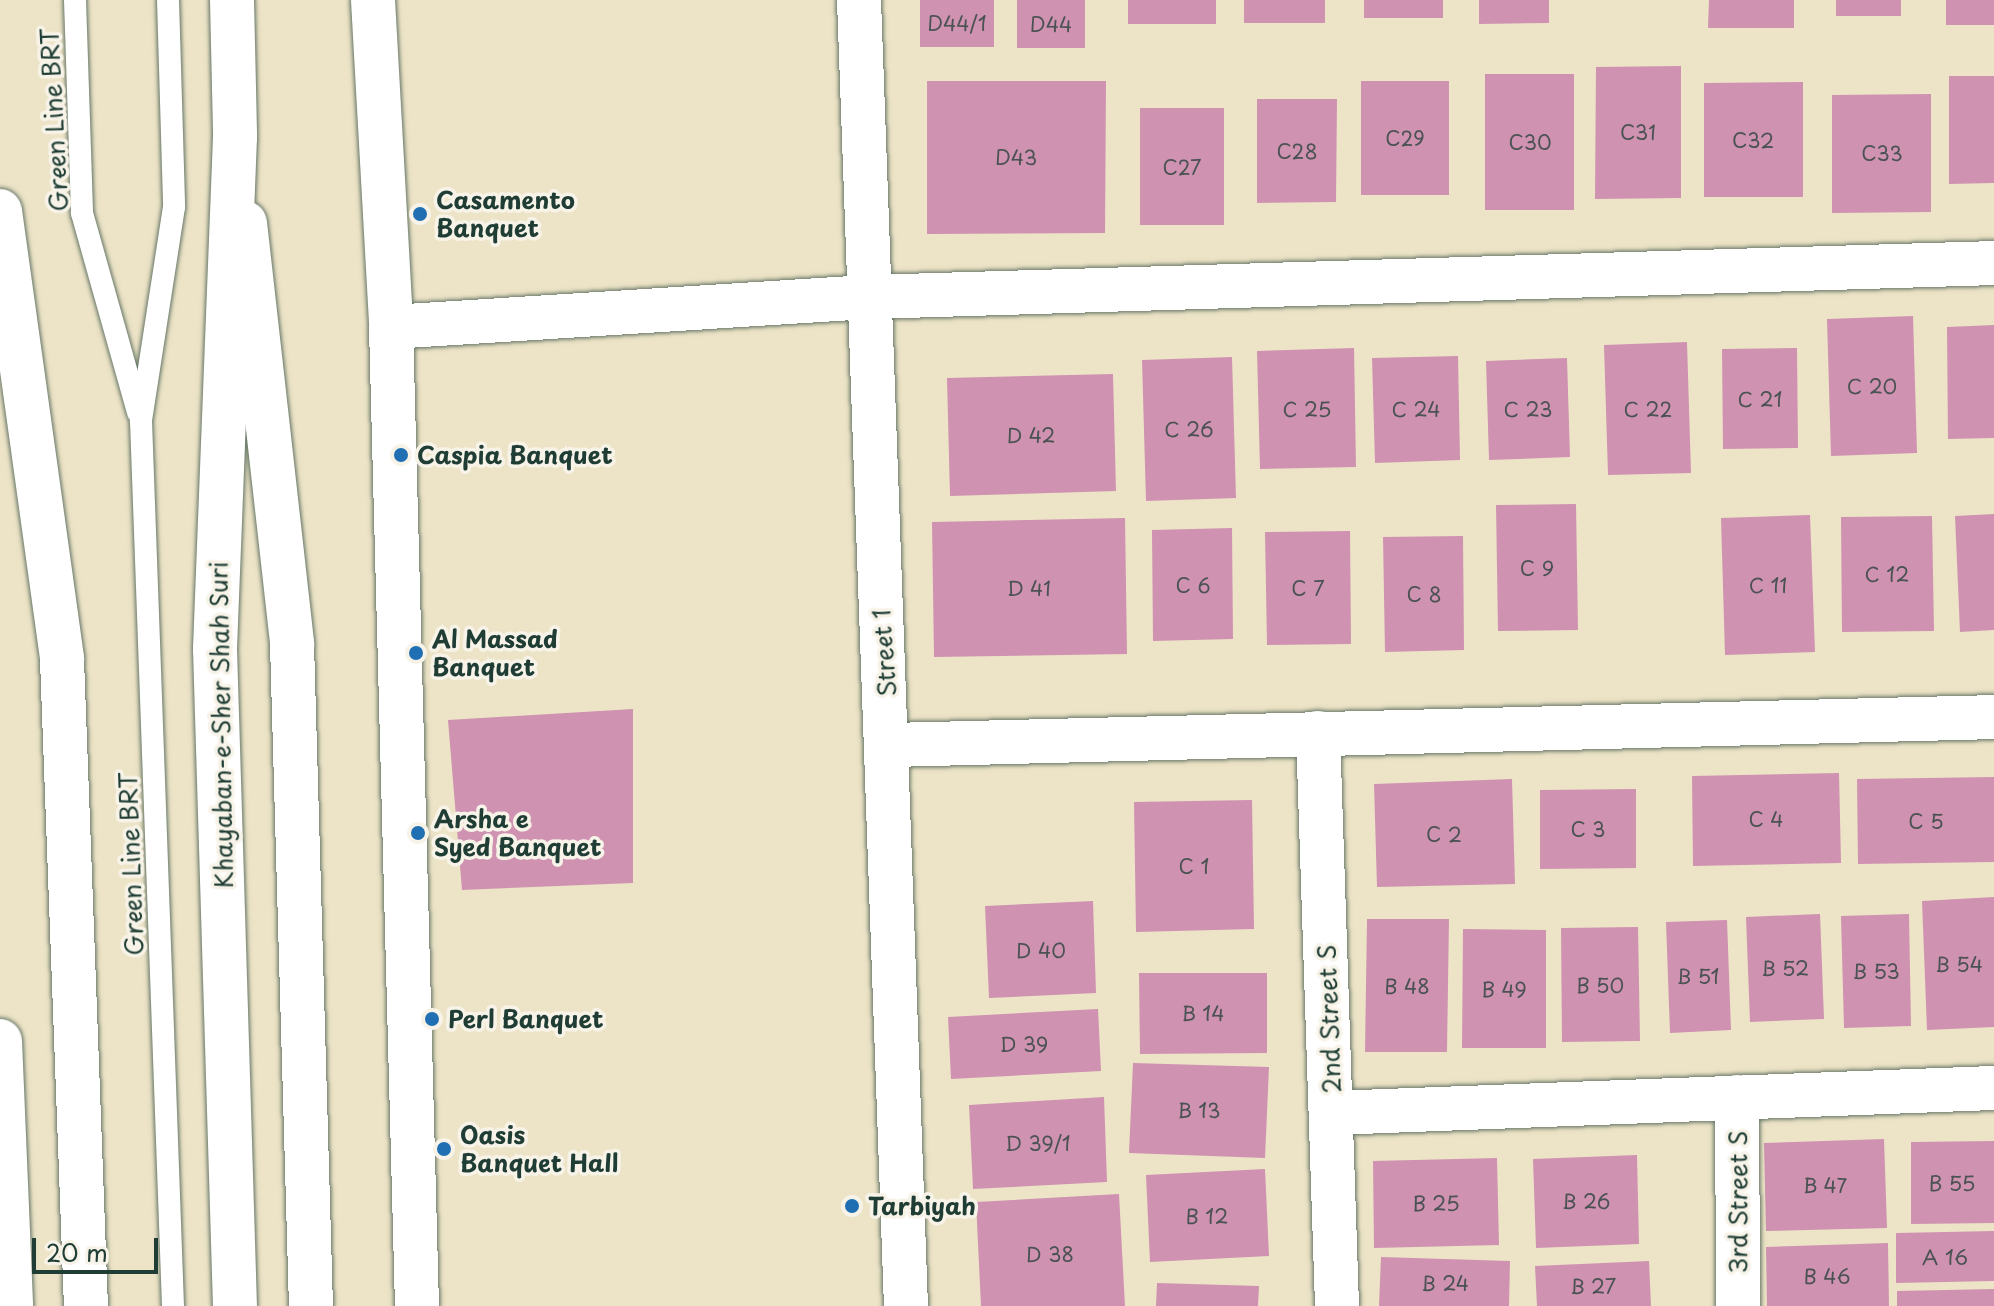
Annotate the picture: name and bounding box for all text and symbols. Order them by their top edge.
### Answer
house number: D44/1 [927,11,987,35]
house number: D44 [1030,12,1072,36]
street label: Green Line BRT [35,26,73,214]
house number: C31 [1620,120,1656,144]
house number: C29 [1385,126,1425,150]
house number: C32 [1732,128,1774,152]
house number: C30 [1508,130,1552,154]
house number: C28 [1276,139,1318,163]
house number: C33 [1861,141,1903,165]
house number: D43 [995,145,1037,169]
house number: C27 [1163,155,1201,179]
place label: Casamento Banquet [436,186,575,242]
marker: Casamento Banquet [411,205,429,223]
house number: C 20 [1847,374,1897,398]
house number: C 21 [1737,387,1783,411]
house number: C 25 [1283,397,1331,421]
house number: C 24 [1392,397,1440,421]
house number: C 23 [1504,397,1552,421]
house number: C 22 [1624,397,1672,421]
house number: C 26 [1164,417,1214,441]
house number: D 42 [1007,423,1055,447]
place label: Caspia Banquet [417,441,612,469]
marker: Caspia Banquet [392,446,410,464]
house number: C 9 [1520,556,1554,580]
street label: Khayaban-e-Sher Shah Suri [204,561,238,889]
house number: C 12 [1864,562,1910,586]
house number: C 6 [1175,573,1211,597]
house number: C 11 [1749,573,1787,597]
house number: D 41 [1007,576,1051,600]
house number: C 7 [1291,576,1325,600]
house number: C 8 [1407,582,1441,606]
street label: Street 1 [866,607,902,699]
place label: Al Massad Banquet [432,625,559,681]
marker: Al Massad Banquet [407,644,425,662]
street label: Green Line BRT [113,771,149,957]
place label: Arsha e Syed Banquet [434,805,602,861]
house number: C 4 [1748,807,1784,831]
house number: C 5 [1909,809,1943,833]
house number: C 3 [1570,817,1606,841]
house number: C 2 [1426,822,1462,846]
marker: Arsha e Syed Banquet [409,824,427,842]
house number: C 1 [1179,854,1209,878]
house number: D 40 [1016,938,1066,962]
street label: 2nd Street S [1312,945,1346,1093]
house number: B 54 [1936,952,1982,976]
house number: B 52 [1762,956,1808,980]
house number: B 53 [1853,959,1899,983]
house number: B 51 [1677,964,1719,988]
house number: B 50 [1576,973,1624,997]
house number: B 48 [1384,974,1430,998]
house number: B 49 [1482,977,1526,1001]
house number: B 14 [1182,1001,1224,1025]
place label: Perl Banquet [448,1005,605,1033]
marker: Perl Banquet [423,1010,441,1028]
house number: D 39 [1001,1032,1047,1056]
house number: B 13 [1178,1098,1220,1122]
place label: Oasis Banquet Hall [460,1121,620,1177]
house number: D 39/1 [1006,1131,1070,1155]
street label: 3rd Street S [1724,1131,1752,1273]
marker: Oasis Banquet Hall [435,1140,453,1158]
house number: B 55 [1929,1171,1975,1195]
house number: B 47 [1803,1173,1847,1197]
house number: B 26 [1562,1189,1610,1213]
house number: B 25 [1413,1191,1459,1215]
place label: Tarbiyah [868,1192,976,1220]
marker: Tarbiyah [843,1197,861,1215]
house number: B 12 [1186,1204,1228,1228]
scale bar [36,1222,162,1272]
text: 20 m [46,1234,108,1270]
house number: D 38 [1026,1242,1074,1266]
house number: A 16 [1923,1245,1967,1269]
house number: B 46 [1804,1264,1850,1288]
house number: B 24 [1422,1271,1468,1295]
house number: B 27 [1571,1274,1615,1298]

